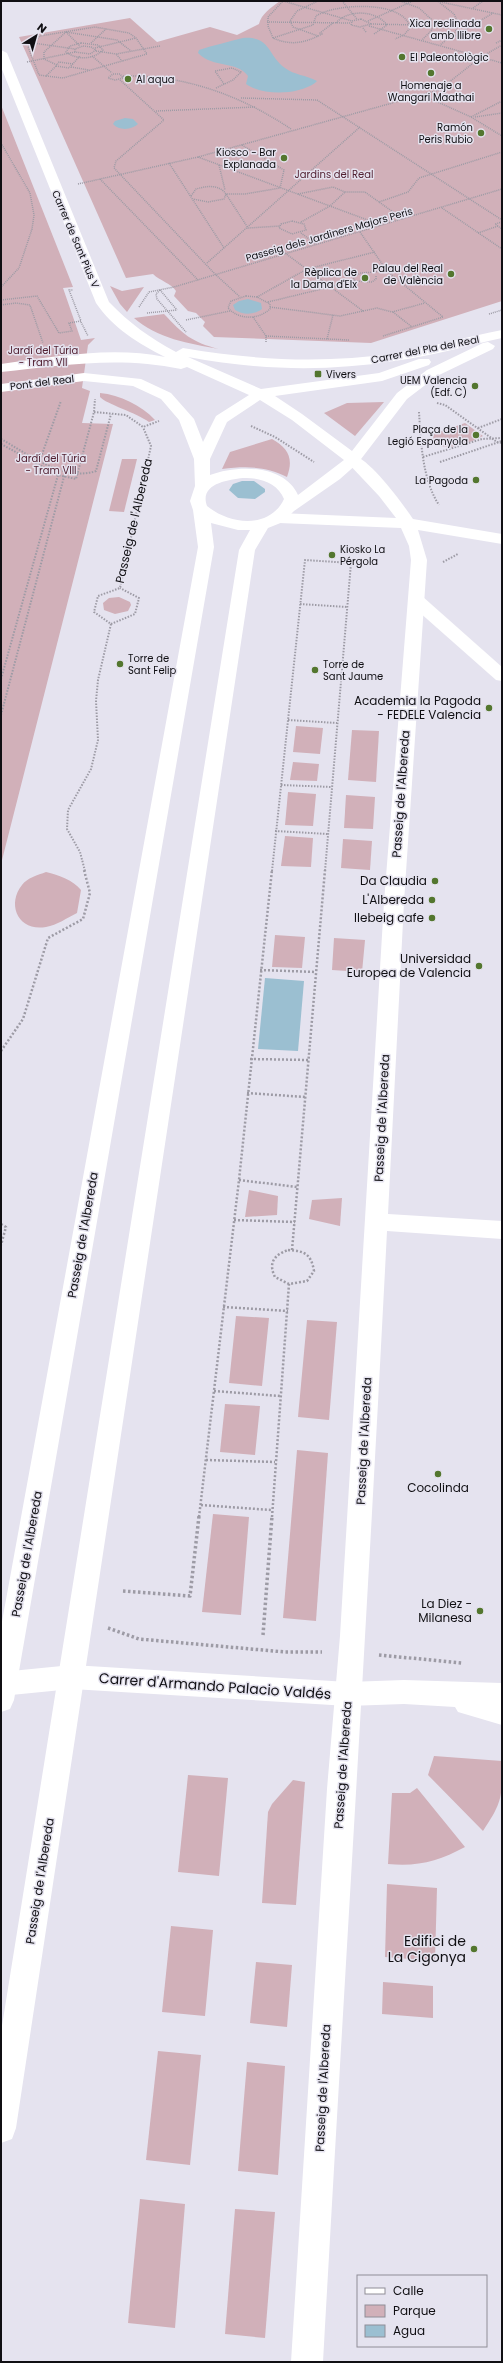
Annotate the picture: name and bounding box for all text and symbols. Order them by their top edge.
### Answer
north arrow [16,16,56,56]
place label: Xica reclinada amb llibre [409,16,481,43]
text: N [34,19,50,37]
marker: Xica reclinada amb llibre [484,24,494,34]
place label: El Paleontològic [410,50,488,65]
marker: El Paleontològic [397,52,407,62]
marker: Homenaje a Wangari Maathai [426,68,436,78]
place label: Al aqua [136,72,175,87]
marker: Al aqua [123,74,133,84]
place label: Homenaje a Wangari Maathai [388,78,474,105]
place label: Ramón Peris Rubio [419,120,473,147]
marker: Ramón Peris Rubio [476,128,486,138]
place label: Kiosco - Bar Explanada [216,145,276,172]
marker: Kiosco - Bar Explanada [279,153,289,163]
park label: Jardins del Real [295,167,373,182]
street label: Carrer de Sant Pius V [48,188,103,291]
street label: Passeig dels Jardiners Majors Peris [244,203,414,266]
place label: Palau del Real de València [373,261,443,288]
place label: Rèplica de la Dama d'Elx [291,265,357,292]
marker: Palau del Real de València [446,269,456,279]
marker: Rèplica de la Dama d'Elx [360,273,370,283]
street label: Carrer del Pla del Real [370,332,480,367]
park label: Jardí del Túria - Tram VII [8,343,78,370]
place label: Vivers [326,367,356,382]
marker: Vivers [313,369,323,379]
street label: Pont del Real [9,371,75,394]
place label: UEM Valencia (Edf. C) [400,373,467,400]
marker: UEM Valencia (Edf. C) [470,381,480,391]
place label: Plaça de la Legió Espanyola [388,422,468,449]
marker: Plaça de la Legió Espanyola [471,430,481,440]
park label: Jardí del Túria - Tram VIII [16,451,86,478]
street label: Passeig de l'Albereda [111,457,156,585]
place label: La Pagoda [415,473,468,488]
marker: La Pagoda [471,475,481,485]
place label: Kiosko La Pérgola [340,542,385,569]
marker: Kiosko La Pérgola [327,550,337,560]
place label: Torre de Sant Felip [128,651,176,678]
place label: Torre de Sant Jaume [323,657,383,684]
marker: Torre de Sant Felip [115,659,125,669]
marker: Torre de Sant Jaume [310,665,320,675]
place label: Academia la Pagoda - FEDELE Valencia [354,692,481,723]
marker: Academia la Pagoda - FEDELE Valencia [484,703,494,713]
street label: Passeig de l'Albereda [388,730,413,858]
place label: Da Claudia [360,872,427,889]
marker: Da Claudia [430,876,440,886]
place label: L'Albereda [362,891,424,908]
marker: L'Albereda [427,895,437,905]
place label: llebeig cafe [354,909,424,926]
marker: llebeig cafe [427,913,437,923]
place label: Universidad Europea de Valencia [347,950,471,981]
marker: Universidad Europea de Valencia [474,961,484,971]
street label: Passeig de l'Albereda [370,1054,393,1182]
street label: Passeig de l'Albereda [63,1171,102,1299]
street label: Passeig de l'Albereda [352,1377,375,1505]
marker: Cocolinda [433,1469,443,1479]
place label: Cocolinda [407,1479,469,1496]
street label: Passeig de l'Albereda [7,1490,46,1618]
place label: La Diez - Milanesa [418,1595,472,1626]
marker: La Diez - Milanesa [475,1606,485,1616]
street label: Carrer d'Armando Palacio Valdés [98,1668,332,1704]
street label: Passeig de l'Albereda [330,1701,355,1829]
street label: Passeig de l'Albereda [21,1817,58,1945]
place label: Edifici de La Cigonya [388,1931,466,1967]
marker: Edifici de La Cigonya [469,1944,479,1954]
street label: Passeig de l'Albereda [311,2024,334,2152]
legend [357,2275,487,2347]
text: Calle [393,2282,424,2299]
text: Parque [393,2302,436,2319]
text: Agua [393,2322,425,2339]

